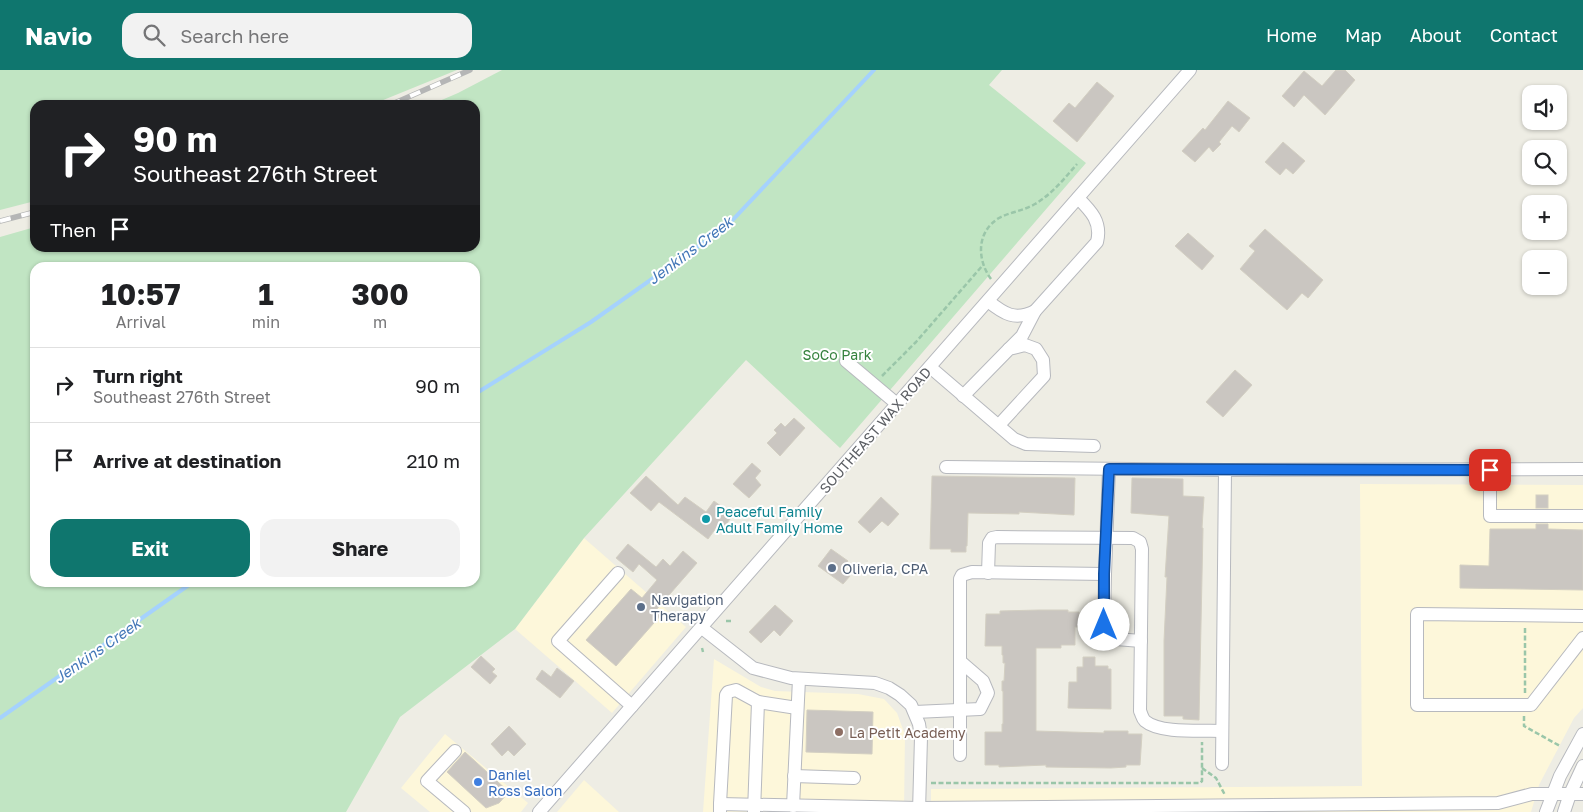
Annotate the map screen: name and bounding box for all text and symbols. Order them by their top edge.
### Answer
search box [122,13,472,58]
text: Navio [25,21,92,50]
icon: search [140,21,168,49]
text: Search here [180,24,289,47]
text: Home [1266,24,1317,46]
text: Map [1345,24,1382,46]
text: About [1410,24,1462,46]
text: Contact [1490,24,1558,46]
map controls [1522,85,1567,295]
button: sound [1522,85,1567,130]
text: 90 m [133,118,217,160]
icon: right [50,120,115,185]
button: search [1522,140,1567,185]
text: Southeast 276th Street [133,160,378,187]
button: + [1522,195,1567,240]
water label: Jenkins Creek [644,211,737,288]
icon: arrive [106,215,134,243]
text: Then [50,218,96,241]
button: − [1522,250,1567,295]
text: 10:57 [101,276,181,312]
text: 1 [258,276,274,312]
text: 300 [351,276,409,312]
text: Arrival [116,312,166,332]
text: min [252,312,280,332]
text: m [373,312,387,332]
park label: SoCo Park [802,346,872,363]
text: Turn right [93,364,183,387]
street label: SOUTHEAST WAX ROAD [816,364,934,496]
icon: right [50,371,78,399]
text: 90 m [415,374,460,397]
text: Southeast 276th Street [93,387,271,407]
icon: arrive [50,446,78,474]
text: Arrive at destination [93,449,281,472]
text: 210 m [406,449,460,472]
pin [1469,449,1511,491]
icon: arrive [1476,456,1504,484]
place label: Peaceful Family Adult Family Home [716,503,843,536]
marker: Peaceful Family Adult Family Home [700,513,712,525]
button: Exit [50,519,250,577]
button: Share [260,519,460,577]
place label: Oliveria, CPA [842,560,929,577]
marker: Oliveria, CPA [826,562,838,574]
place label: Navigation Therapy [651,591,724,624]
position arrow [1077,598,1129,650]
marker: Navigation Therapy [635,601,647,613]
water label: Jenkins Creek [50,613,145,686]
place label: La Petit Academy [849,724,966,741]
marker: La Petit Academy [833,726,845,738]
place label: Daniel Ross Salon [488,766,562,799]
marker: Daniel Ross Salon [472,776,484,788]

